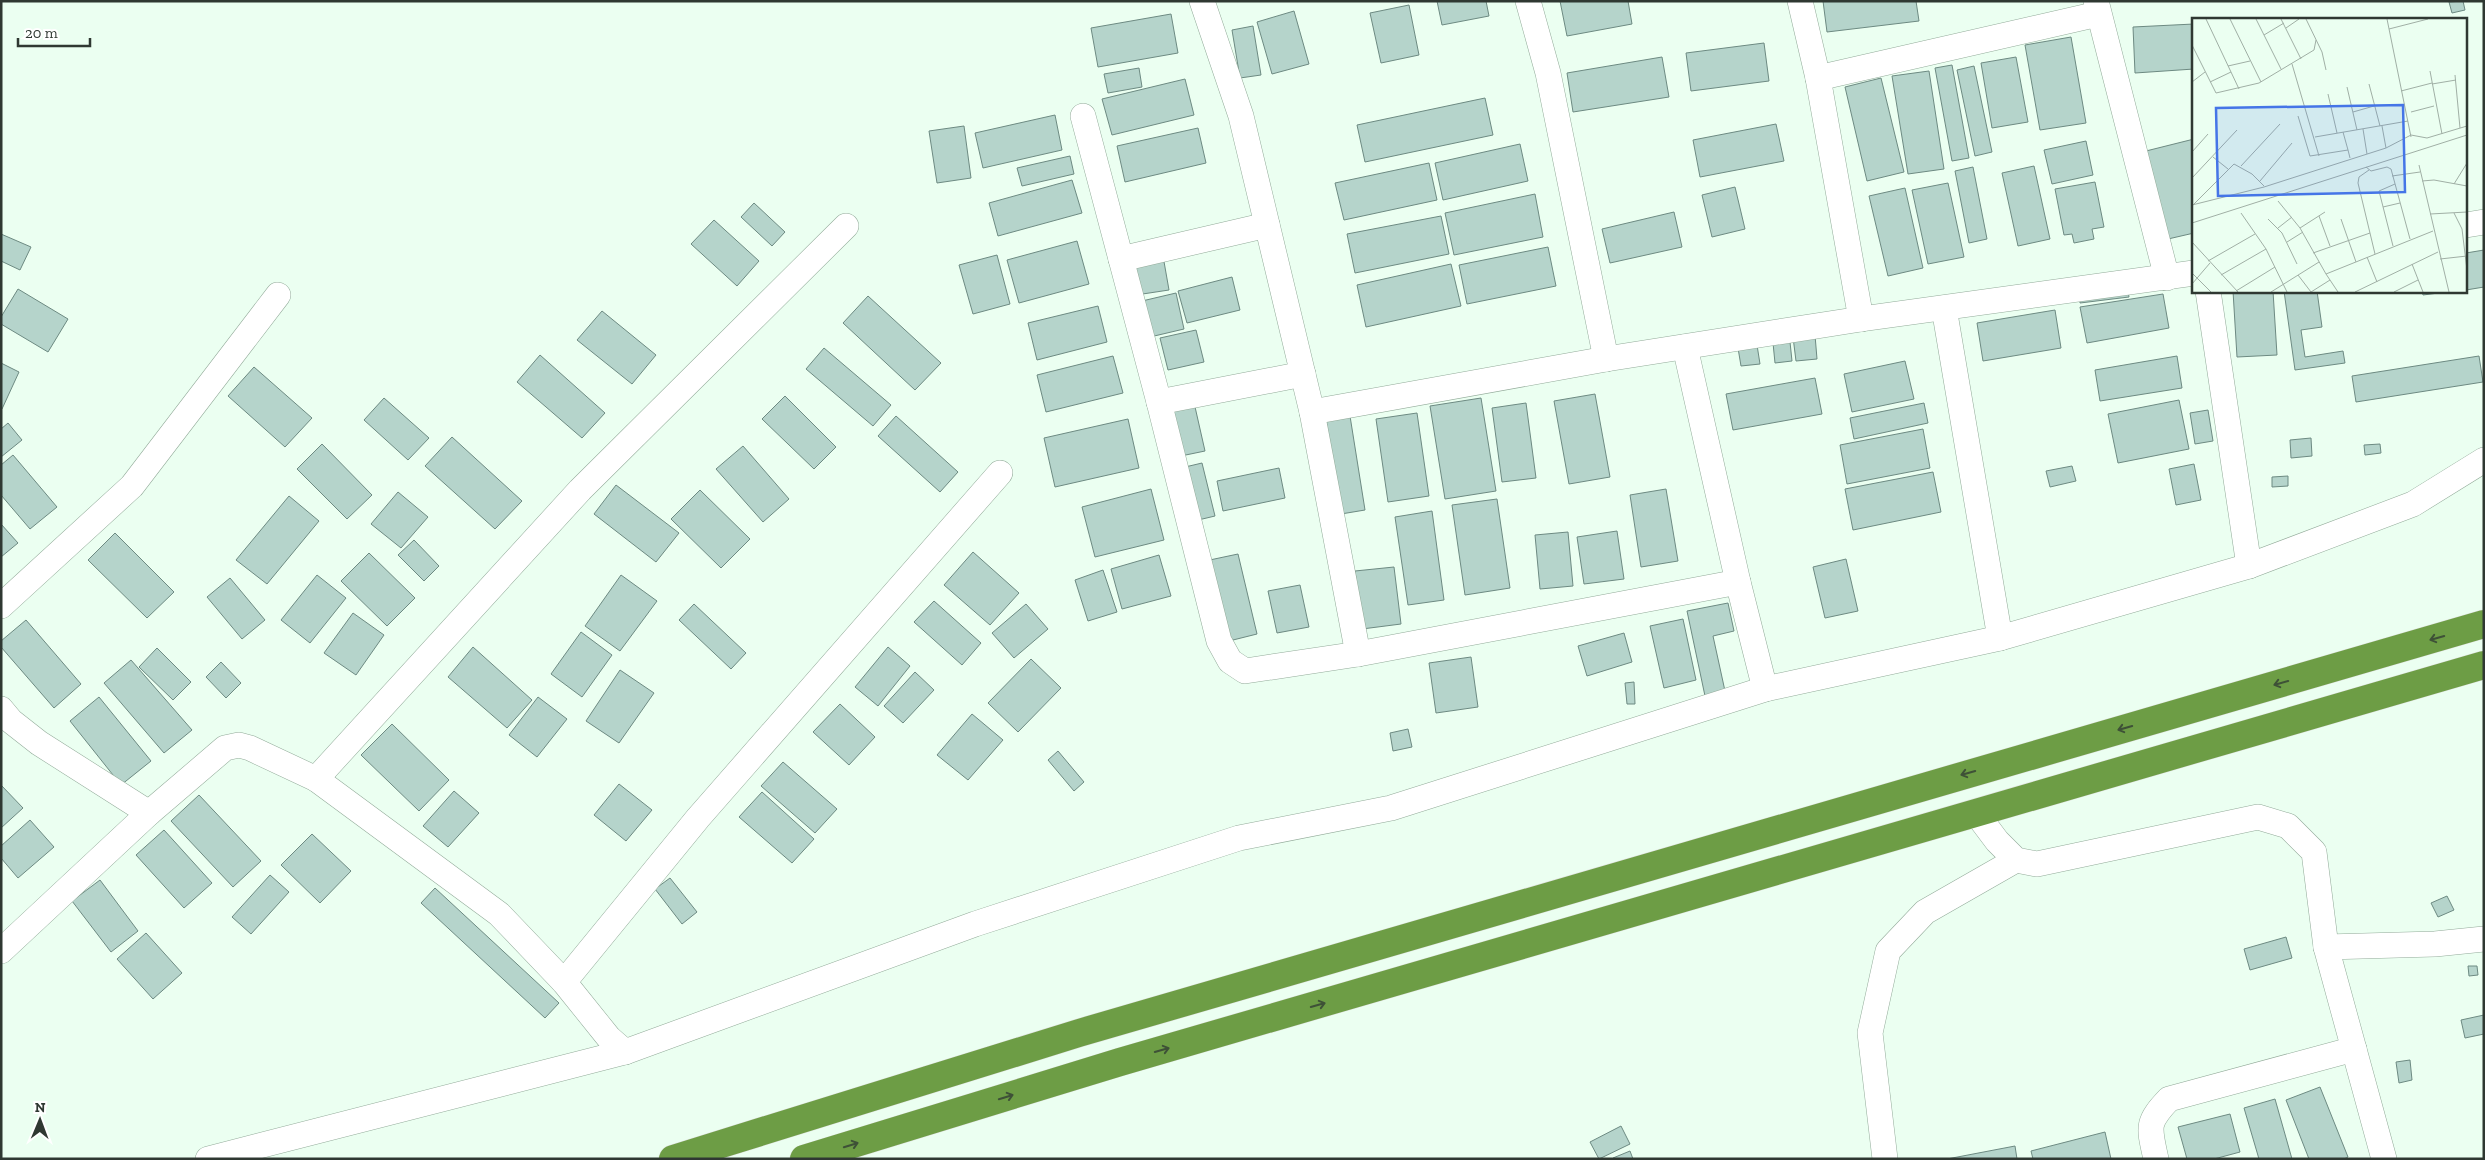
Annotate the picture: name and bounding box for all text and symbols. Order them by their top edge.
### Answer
scale bar [18,15,90,47]
inset map [2192,18,2468,292]
text: 20 m [25,24,58,42]
one-way arrow [2429,633,2445,643]
one-way arrow [2273,678,2289,688]
one-way arrow [2117,723,2133,733]
one-way arrow [1961,768,1977,778]
one-way arrow [1309,999,1325,1009]
one-way arrow [1153,1045,1169,1055]
one-way arrow [998,1092,1014,1101]
north arrow [15,1095,65,1145]
text: N [35,1099,46,1116]
one-way arrow [842,1139,858,1149]

